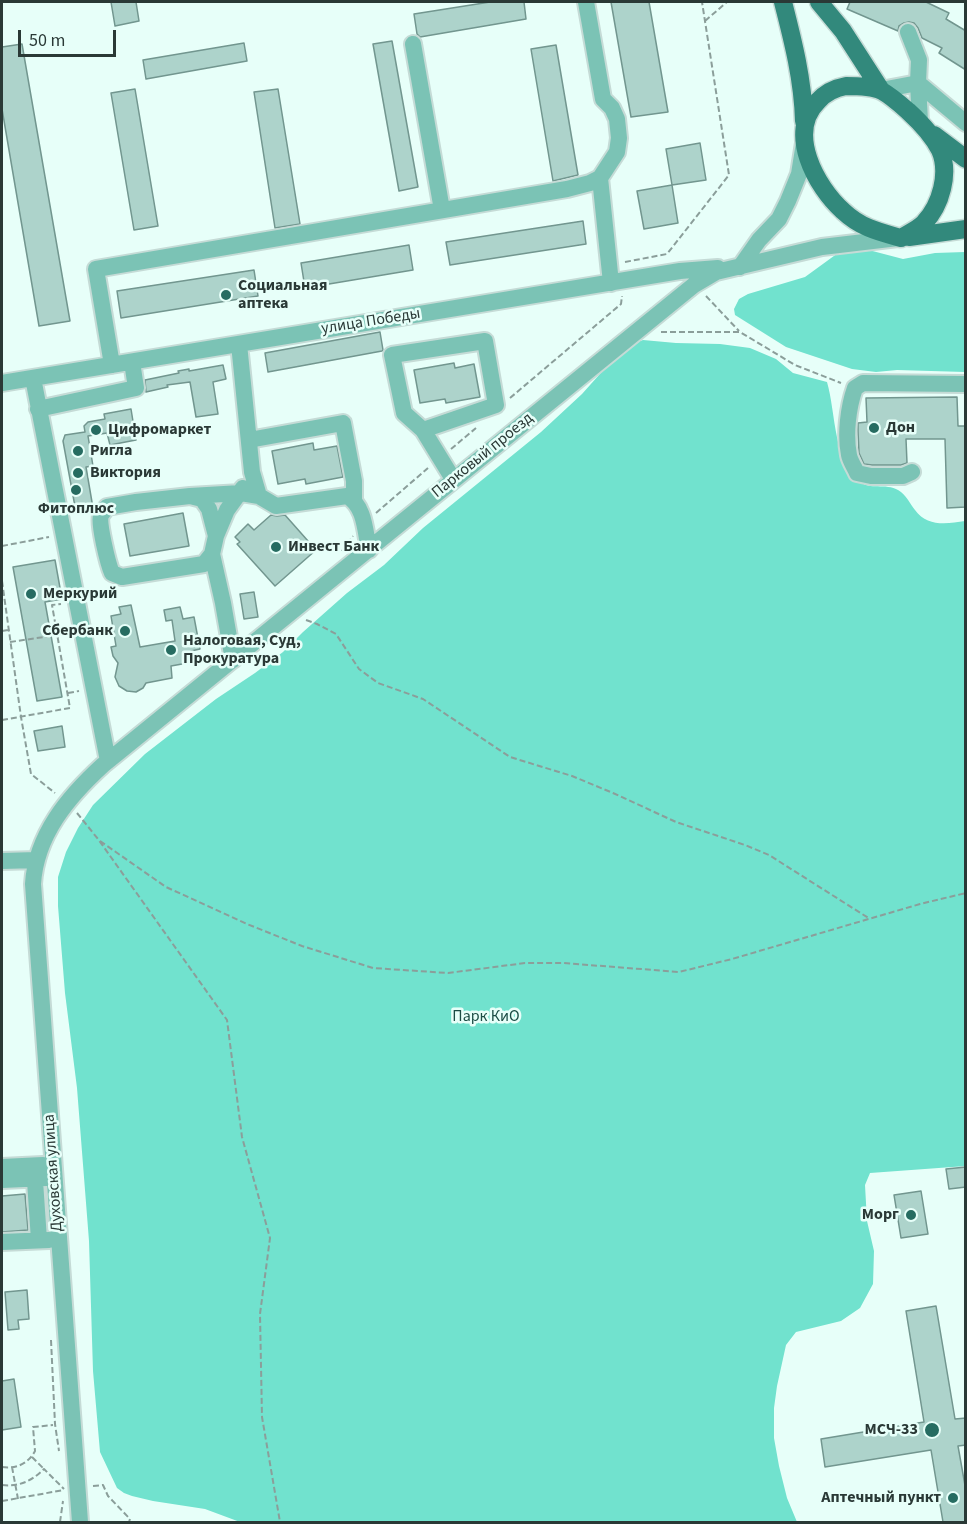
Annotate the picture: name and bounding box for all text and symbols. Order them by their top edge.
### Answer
scale bar [21,18,118,56]
text: 50 m [29,28,65,53]
place label: Социальная аптека [238,276,327,314]
marker: Социальная аптека [219,288,233,302]
street label: улица Победы [320,305,422,339]
street label: Парковый проезд [428,409,538,503]
place label: Дон [886,418,915,438]
place label: Цифромаркет [108,420,211,440]
marker: Дон [867,421,881,435]
marker: Цифромаркет [89,423,103,437]
place label: Ригла [90,441,132,461]
marker: Ригла [71,444,85,458]
place label: Виктория [90,463,161,483]
marker: Виктория [71,466,85,480]
marker: Фитоплюс [69,483,83,497]
place label: Фитоплюс [38,499,114,519]
place label: Инвест Банк [288,537,379,557]
marker: Инвест Банк [269,540,283,554]
place label: Меркурий [43,584,117,604]
marker: Меркурий [24,587,38,601]
place label: Сбербанк [42,621,113,641]
marker: Сбербанк [118,624,132,638]
place label: Налоговая, Суд, Прокуратура [183,631,301,669]
marker: Налоговая, Суд, Прокуратура [164,643,178,657]
park label: Парк КиО [452,1007,520,1027]
street label: Духовская улица [40,1114,68,1232]
place label: Морг [862,1205,899,1225]
marker: Морг [904,1208,918,1222]
place label: МСЧ-33 [865,1420,918,1440]
marker: МСЧ-33 [923,1421,941,1439]
place label: Аптечный пункт [821,1488,941,1508]
marker: Аптечный пункт [946,1491,960,1505]

